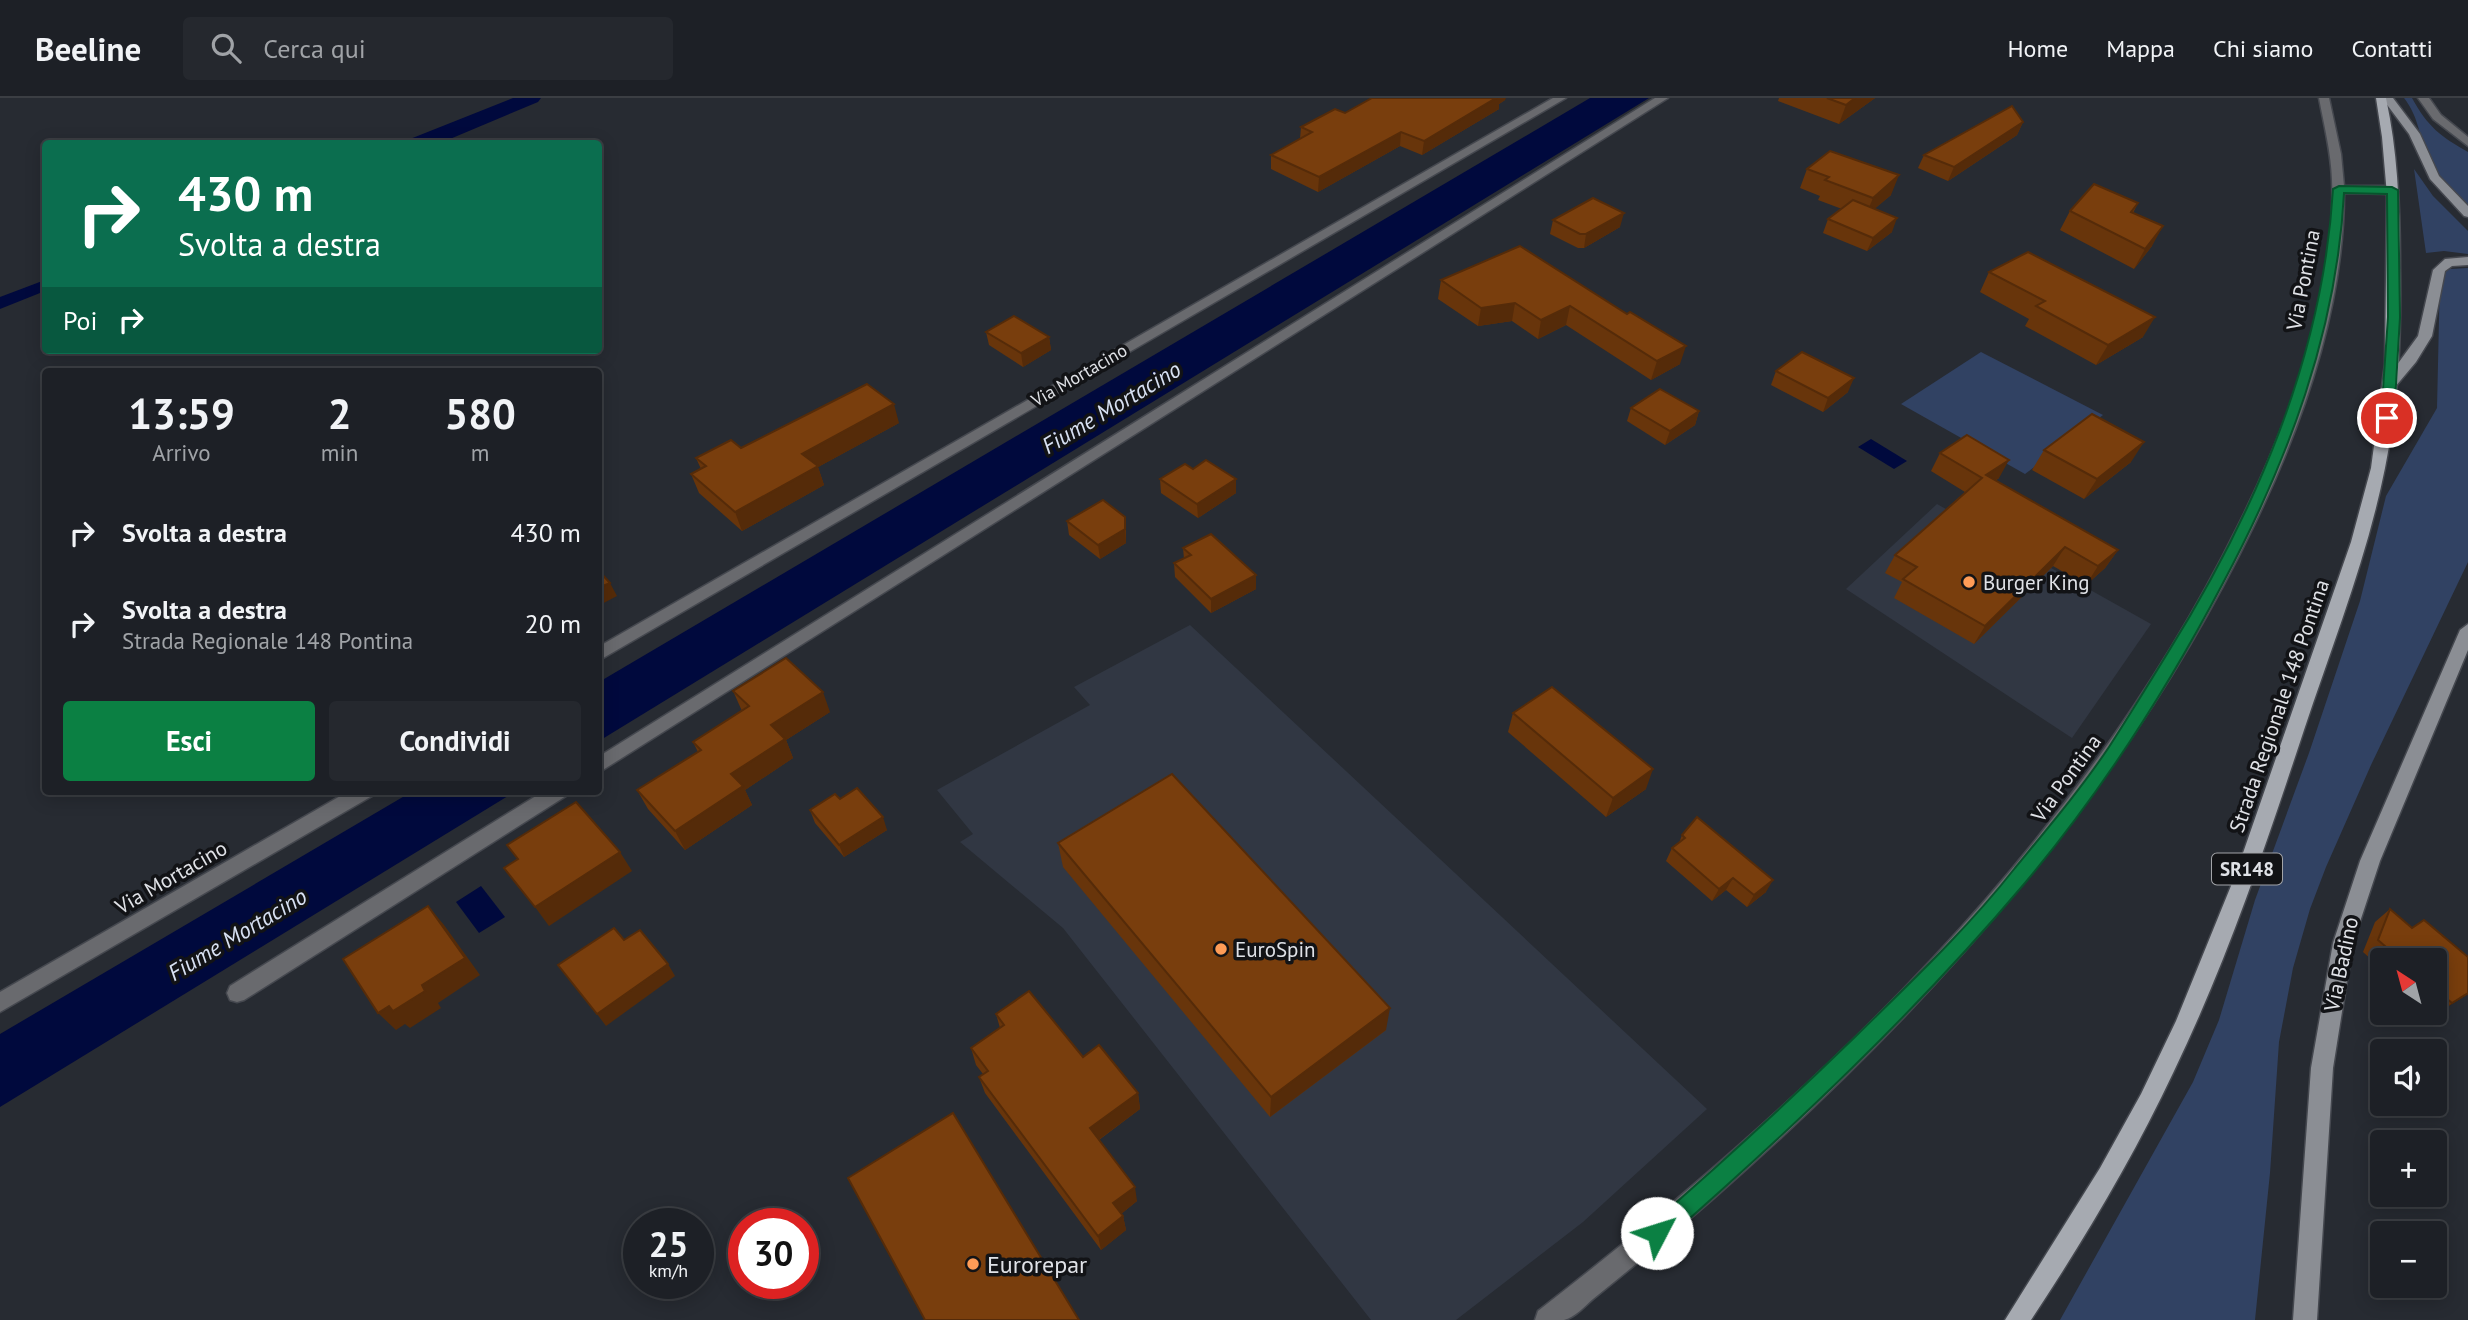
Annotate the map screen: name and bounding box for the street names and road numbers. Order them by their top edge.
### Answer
street label: Via Pontina [2280,227,2326,334]
street label: Via Mortacino [1026,338,1131,412]
street label: Strada Regionale 148 Pontina [2223,576,2335,836]
street label: Via Pontina [2025,729,2107,828]
street label: Via Mortacino [109,834,232,920]
road number: SR148 [2212,854,2282,884]
street label: Via Badino [2318,914,2364,1015]

